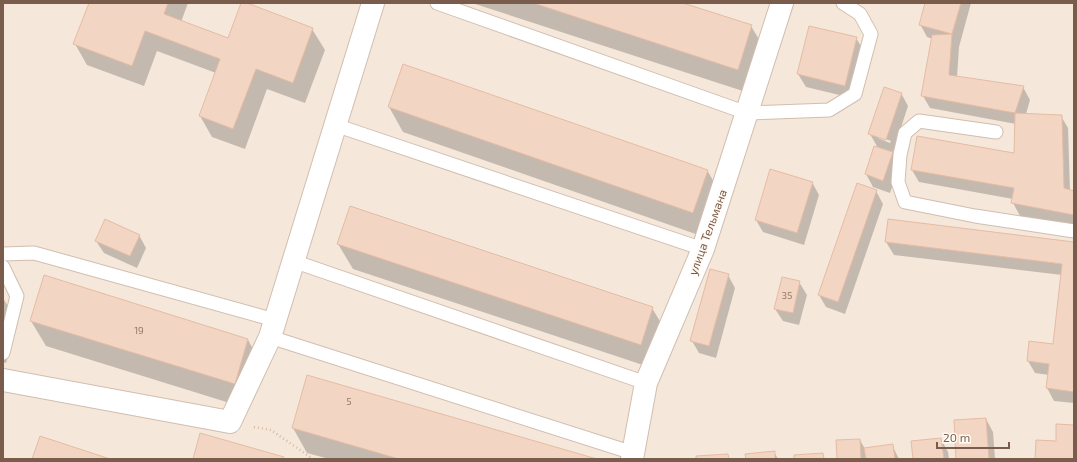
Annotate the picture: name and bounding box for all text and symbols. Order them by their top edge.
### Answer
street label: улица Тельмана [685,187,730,277]
house number: 35 [782,289,792,301]
house number: 19 [134,324,144,336]
house number: 5 [346,395,352,407]
scale bar [937,424,1009,450]
text: 20 m [943,430,970,444]

